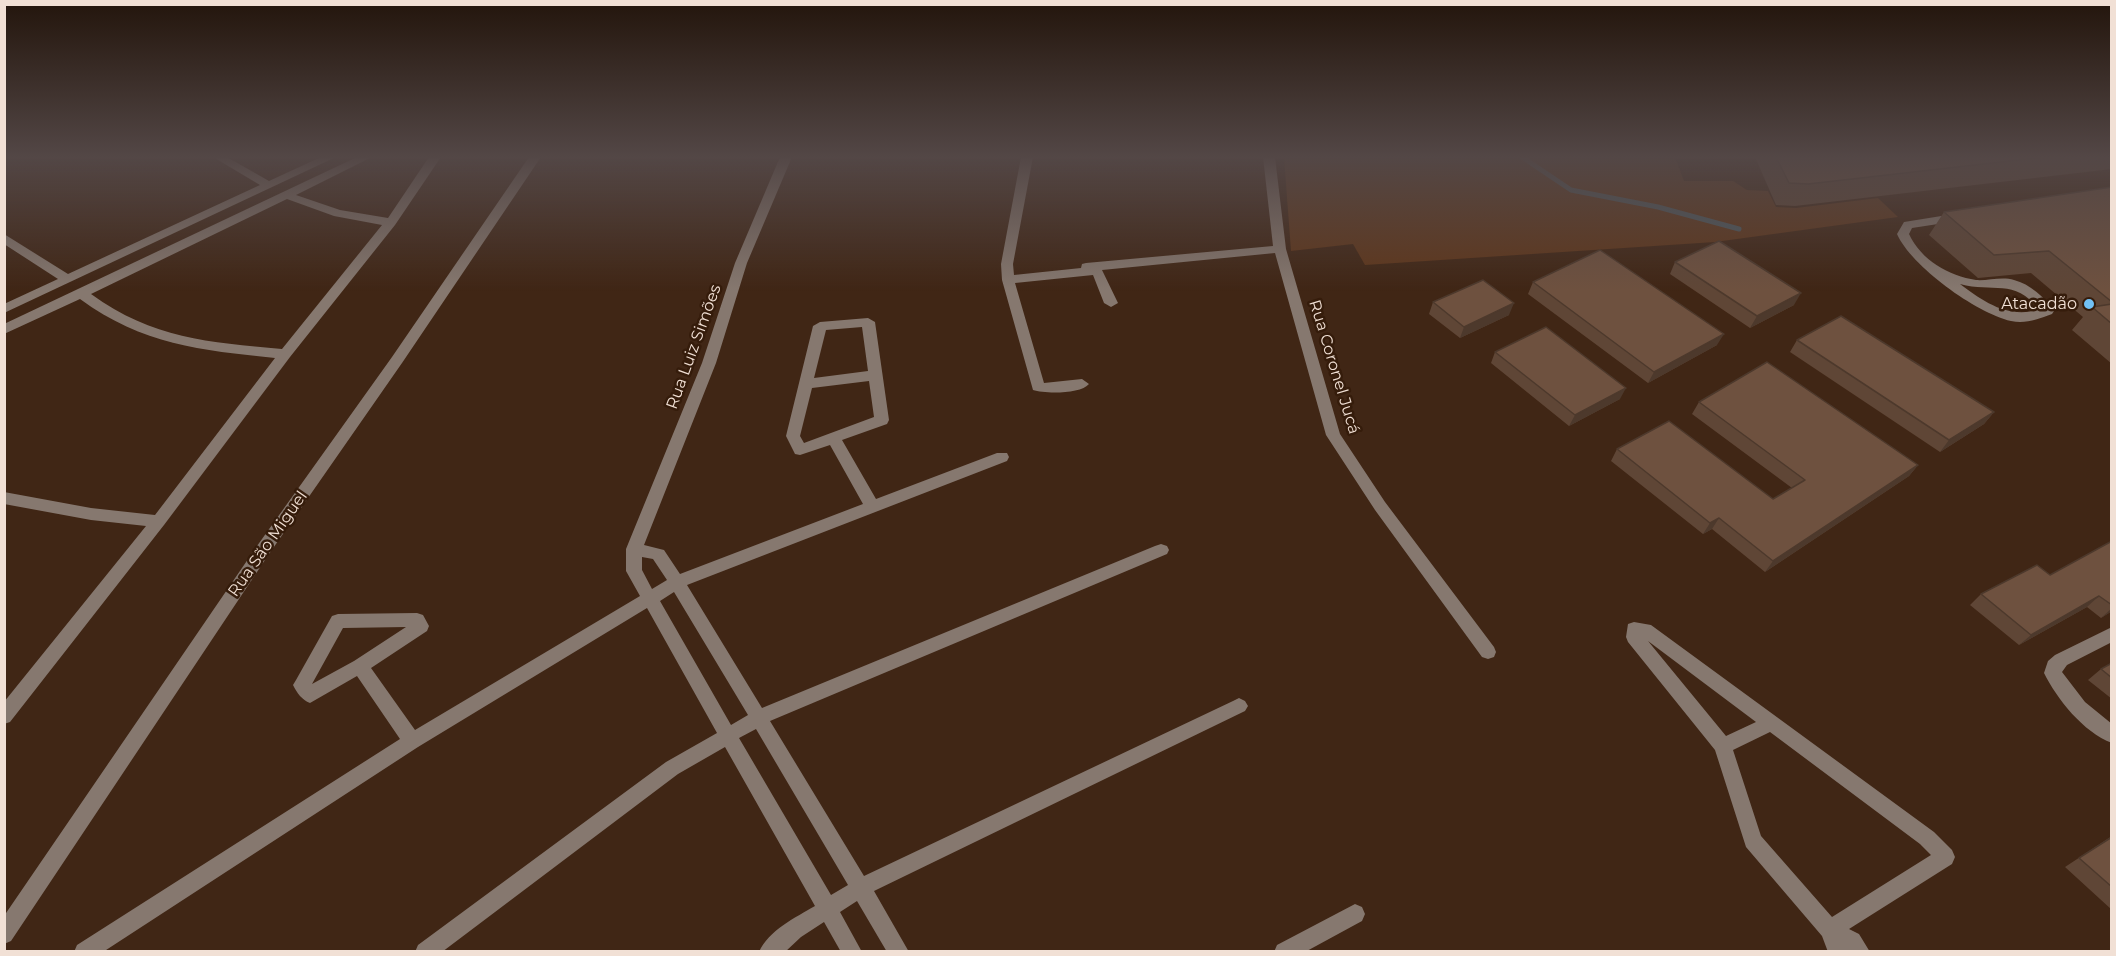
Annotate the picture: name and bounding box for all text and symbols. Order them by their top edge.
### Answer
street label: Rua Luiz Simões [663,282,725,412]
place label: Atacadão [2001,294,2077,314]
marker: Atacadão [2082,297,2096,311]
street label: Rua Coronel Jucá [1304,298,1364,436]
street label: Rua São Miguel [224,487,312,601]

